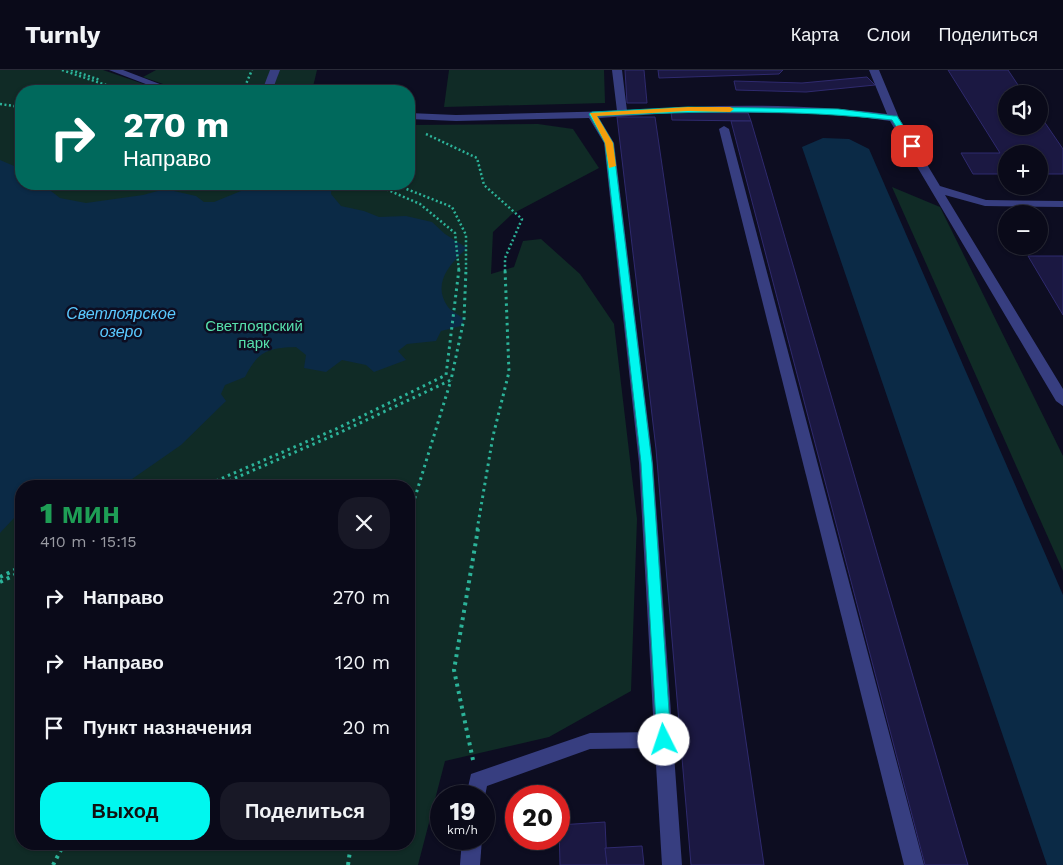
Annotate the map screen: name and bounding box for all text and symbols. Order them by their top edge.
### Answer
text: Turnly [25,21,100,49]
text: Карта [791,24,839,45]
text: Слои [867,24,911,45]
text: Поделиться [939,24,1038,45]
map controls [998,85,1048,255]
button: sound [998,85,1048,135]
text: 270 m [123,104,229,146]
icon: right [40,105,105,170]
pin [891,125,933,167]
icon: arrive [898,132,926,160]
button: + [998,145,1048,195]
text: Направо [123,146,211,171]
button: − [998,205,1048,255]
water label: Светлоярское озеро [66,304,176,341]
park label: Светлоярский парк [205,317,303,352]
text: 1 мин [40,495,120,530]
button: close [338,497,390,549]
text: 410 m · 15:15 [40,532,136,551]
icon: right [40,584,68,612]
text: Направо [83,586,164,609]
text: 270 m [333,586,390,609]
icon: right [40,649,68,677]
text: Направо [83,651,164,674]
text: 120 m [335,651,390,674]
position arrow [637,713,689,765]
icon: arrive [40,714,68,742]
text: Пункт назначения [83,716,252,739]
text: 20 m [343,716,390,739]
button: Выход [40,782,210,840]
button: Поделиться [220,782,390,840]
speed limit sign: 20 [505,785,570,850]
text: 19 [449,797,476,826]
text: km/h [447,823,478,837]

